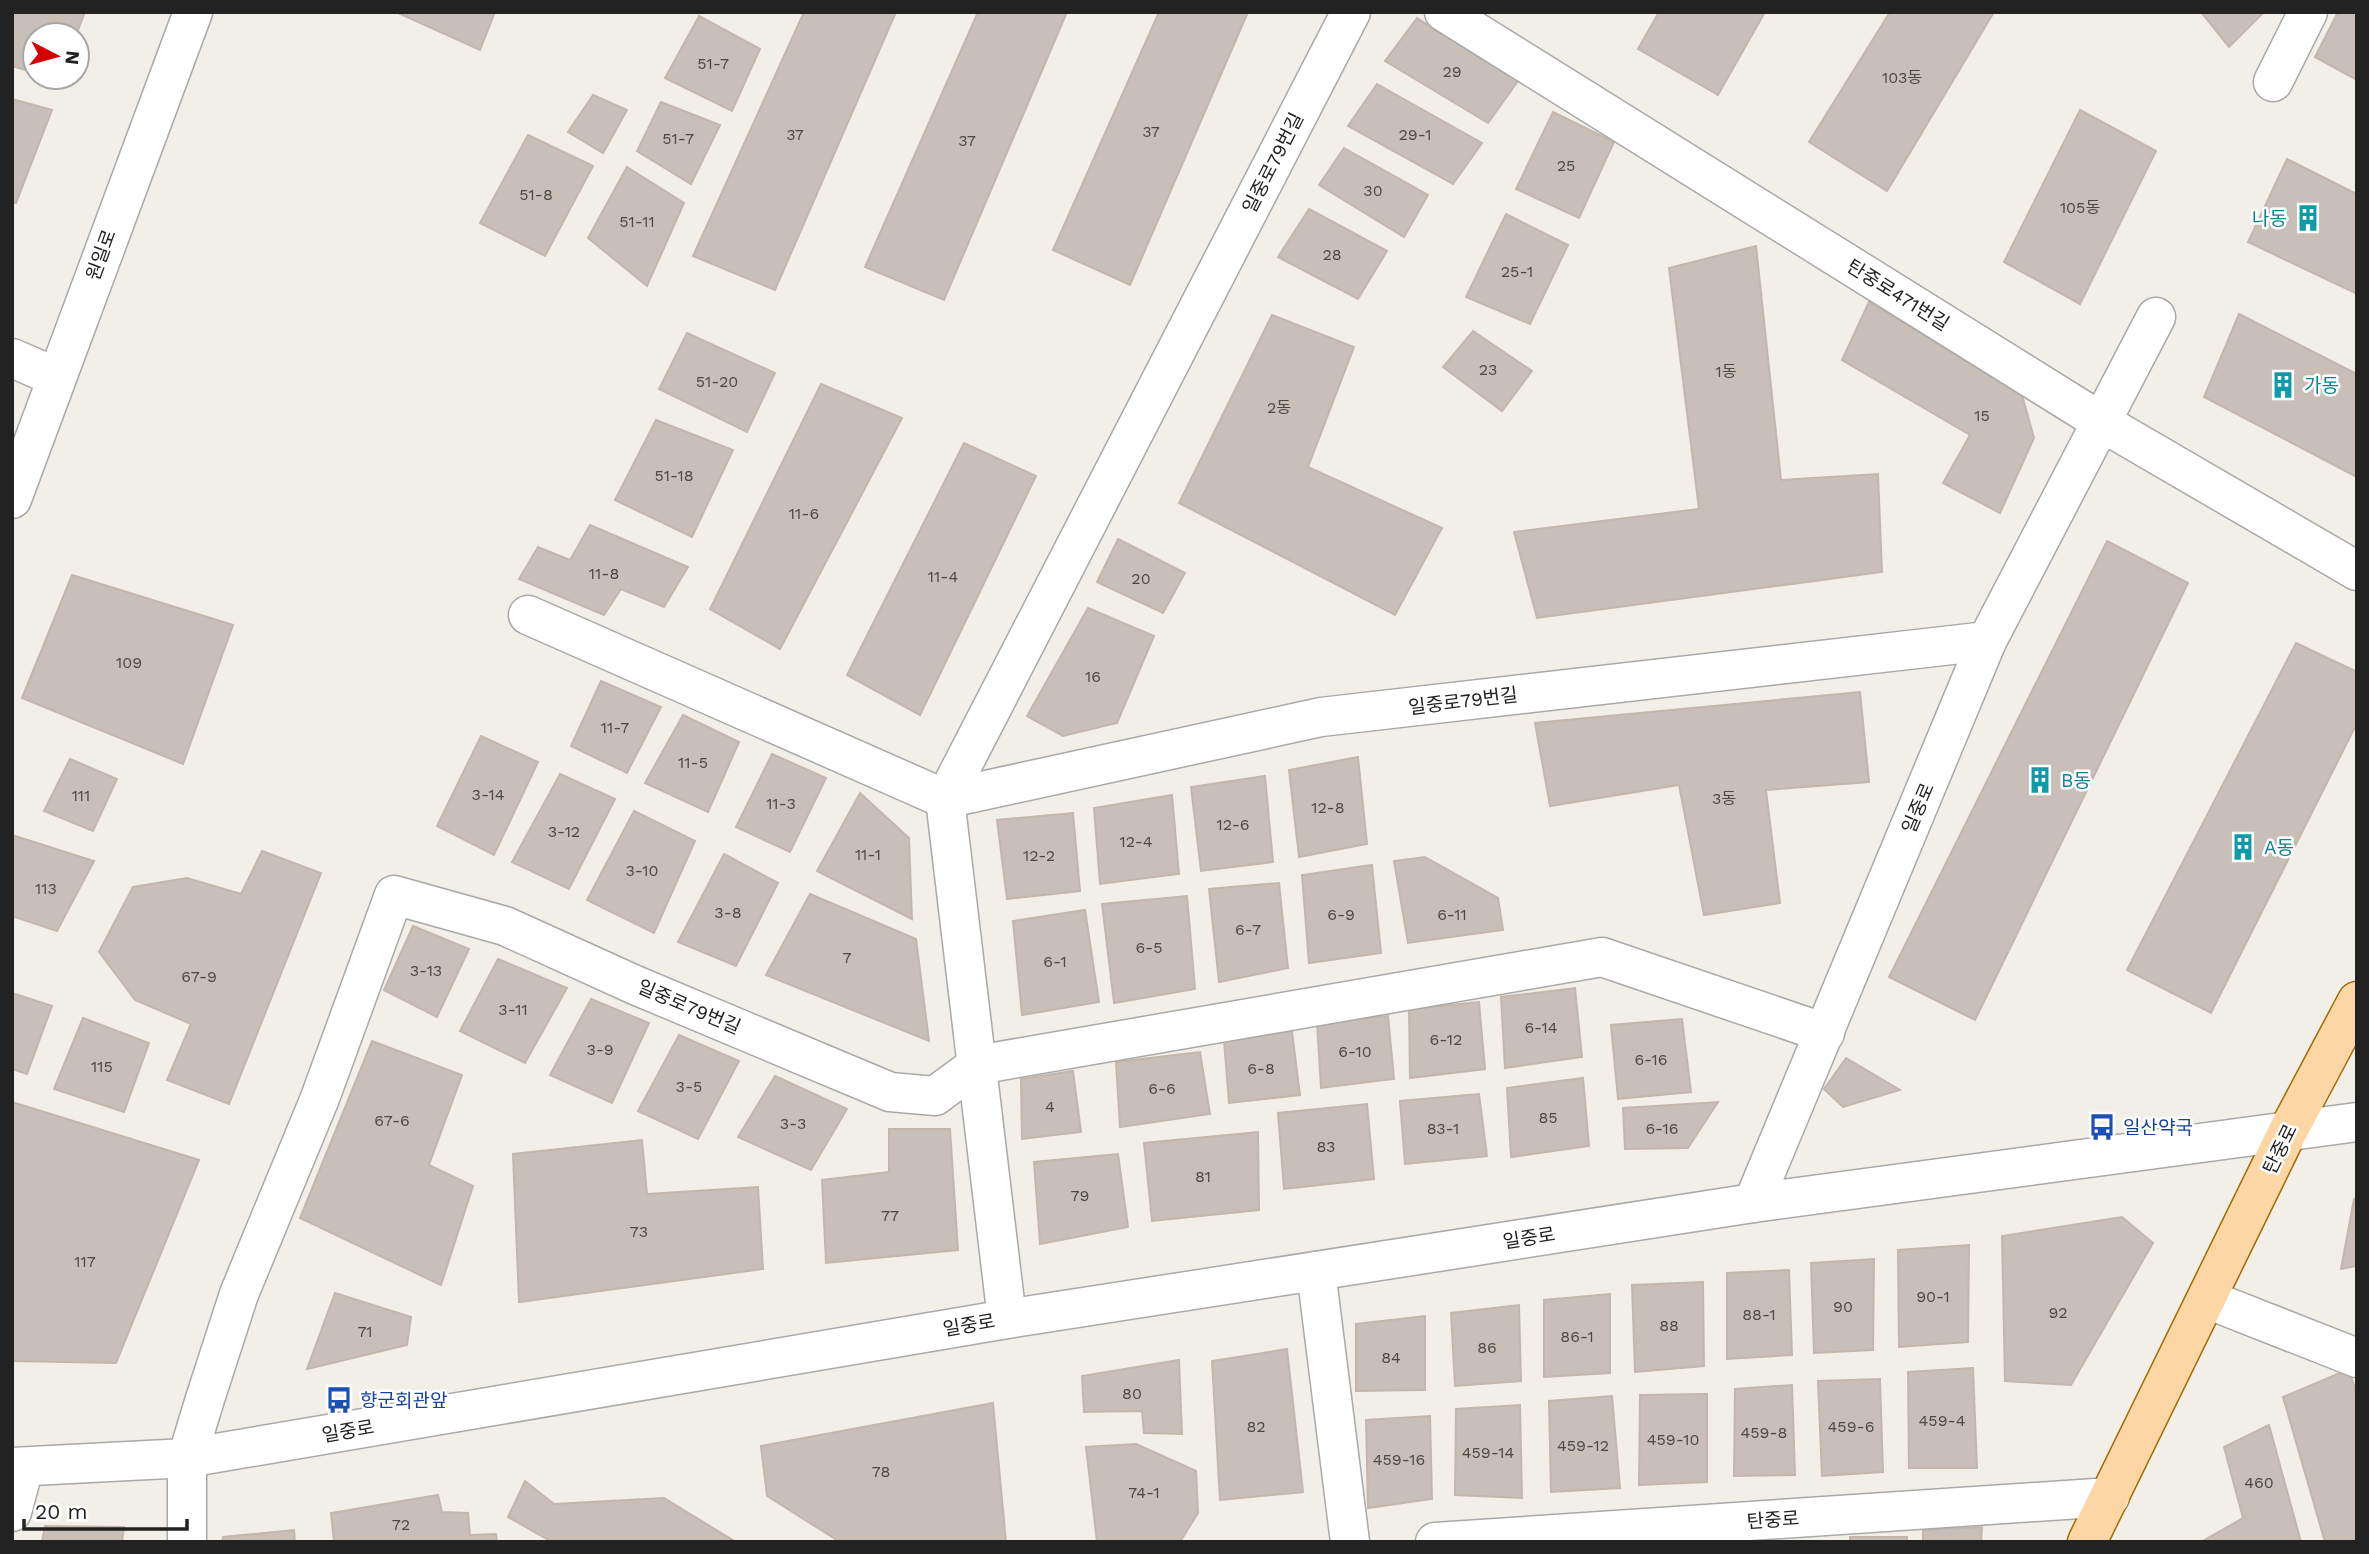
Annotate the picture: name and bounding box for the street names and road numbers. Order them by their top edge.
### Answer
street label: 일중로79번길 [1238,109,1308,217]
street label: 원일로 [81,226,121,284]
street label: 탄중로471번길 [1843,254,1953,336]
street label: 일중로79번길 [1407,683,1519,719]
street label: 일중로 [1897,779,1939,837]
street label: 일중로79번길 [634,975,744,1039]
street label: 탄중로 [2258,1120,2302,1178]
street label: 일중로 [1501,1223,1557,1253]
street label: 일중로 [941,1309,997,1341]
street label: 일중로 [320,1415,376,1447]
street label: 탄중로 [1746,1507,1800,1533]

